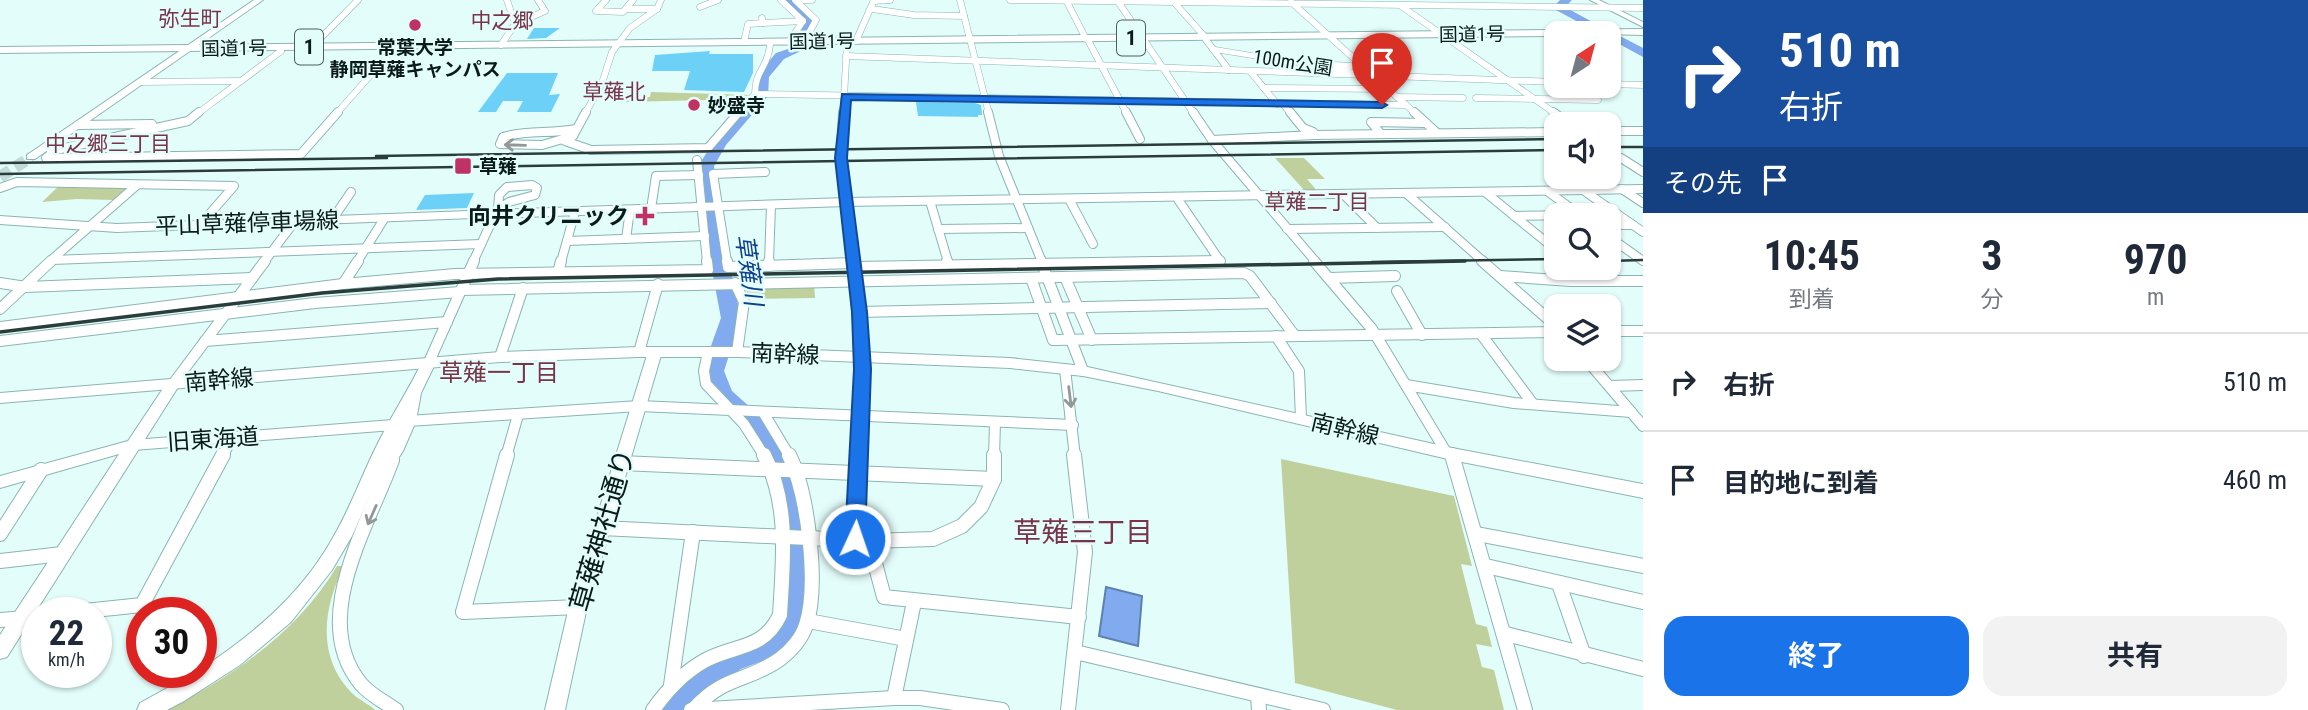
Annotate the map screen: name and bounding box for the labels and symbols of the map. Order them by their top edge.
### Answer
district label: 弥生町 [159,7,222,31]
district label: 中之郷 [471,9,534,33]
marker: 常葉大学 静岡草薙キャンパス [407,17,423,33]
road number: 1 [1117,20,1145,56]
north arrow [1544,21,1620,98]
street label: 国道1号 [1439,22,1505,47]
street label: 国道1号 [789,29,855,54]
road number: 1 [295,30,323,64]
pin [1352,33,1412,105]
street label: 国道1号 [201,36,267,61]
place label: 常葉大学 静岡草薙キャンパス [329,36,501,81]
street label: 100m公園 [1251,45,1334,80]
district label: 草薙北 [583,80,646,104]
place label: 妙盛寺 [708,94,765,117]
marker: 妙盛寺 [686,97,702,113]
district label: 中之郷三丁目 [45,132,171,156]
one-way arrow [504,139,527,152]
place label: 草薙 [479,155,517,178]
marker: 草薙 [453,156,473,176]
district label: 草薙二丁目 [1265,190,1370,214]
place label: 向井クリニック [468,203,629,230]
marker: 向井クリニック [635,206,655,226]
street label: 平山草薙停車場線 [155,207,339,240]
water label: 草薙川 [730,232,768,311]
street label: 南幹線 [750,340,820,369]
district label: 草薙一丁目 [439,359,559,387]
street label: 南幹線 [183,364,255,397]
one-way arrow [1063,385,1076,407]
street label: 南幹線 [1308,409,1382,450]
street label: 旧東海道 [166,423,260,456]
street label: 草薙神社通り [563,445,641,615]
position arrow [818,502,892,576]
one-way arrow [365,504,378,525]
district label: 草薙三丁目 [1013,516,1153,549]
speed limit sign: 30 [126,597,217,688]

